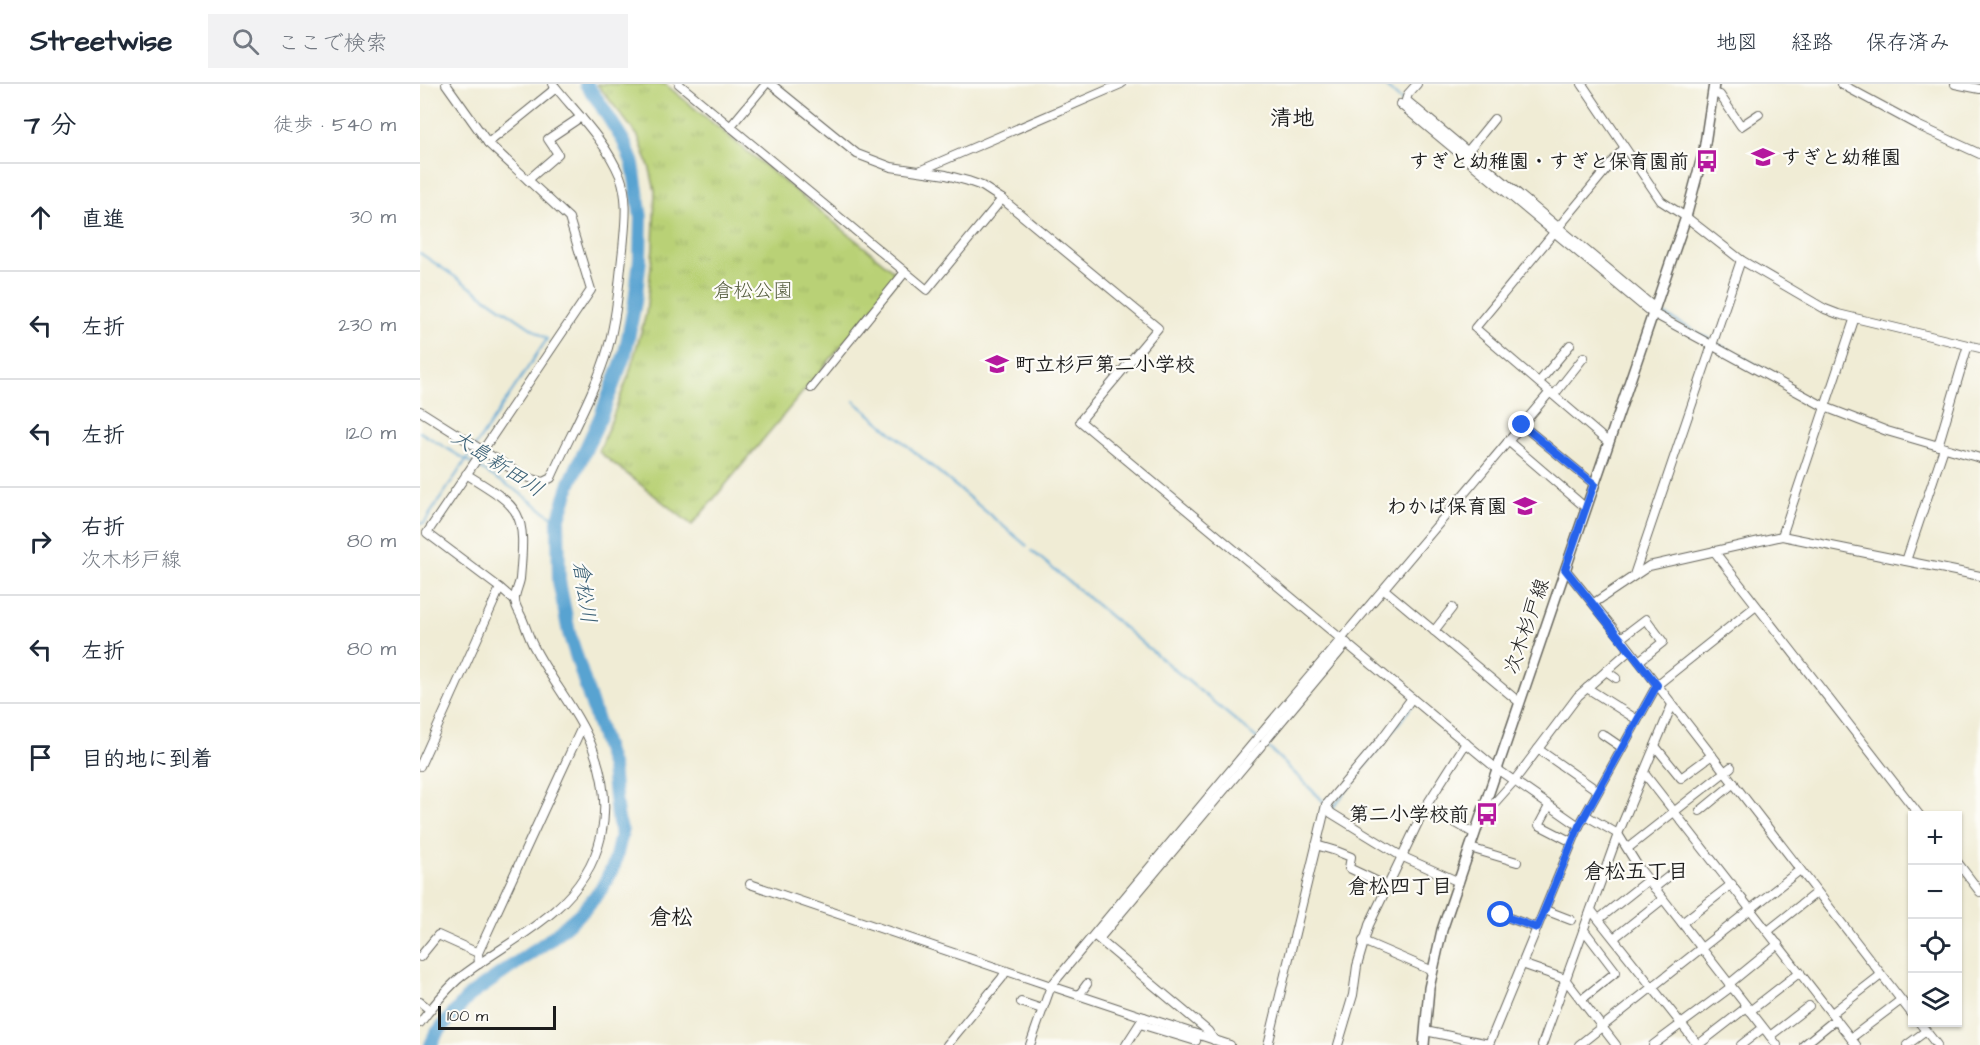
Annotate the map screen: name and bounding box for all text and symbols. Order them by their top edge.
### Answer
search box [208,14,628,68]
text: Streetwise [30,22,172,61]
icon: search [229,25,262,58]
text: ここで検索 [277,28,387,59]
text: 地図 [1716,28,1758,57]
text: 経路 [1791,28,1833,57]
text: 保存済み [1866,28,1950,57]
district label: 清地 [1270,103,1314,134]
text: 7 分 [24,107,76,143]
text: 徒歩 · 540 m [273,111,396,139]
school or university icon: すぎと幼稚園 [1750,144,1776,170]
place label: すぎと幼稚園 [1781,144,1901,172]
place label: すぎと幼稚園・すぎと保育園前 [1409,148,1689,176]
bus stop icon: すぎと幼稚園・すぎと保育園前 [1694,148,1720,174]
icon: ahead [24,201,57,234]
text: 30 m [350,203,396,231]
text: 直進 [81,204,125,235]
park label: 倉松公園 [713,277,793,305]
icon: left [24,309,57,342]
text: 230 m [338,311,396,339]
text: 左折 [81,312,125,343]
school or university icon: 町立杉戸第二小学校 [984,351,1010,377]
place label: 町立杉戸第二小学校 [1015,351,1195,379]
route end [1508,411,1534,437]
icon: left [24,417,57,450]
text: 120 m [346,419,396,447]
text: 左折 [81,420,125,451]
water label: 大島新田川 [446,423,550,504]
place label: わかば保育園 [1387,493,1507,521]
school or university icon: わかば保育園 [1512,493,1538,519]
text: 右折 [81,512,125,543]
icon: right [24,525,57,558]
text: 80 m [347,527,396,555]
text: 次木杉戸線 [81,546,181,574]
water label: 倉松川 [566,559,603,625]
street label: 次木杉戸線 [1497,574,1556,678]
icon: left [24,633,57,666]
text: 80 m [347,635,396,663]
text: 左折 [81,636,125,667]
icon: arrive [24,741,57,774]
text: 目的地に到着 [81,744,213,775]
place label: 第二小学校前 [1349,801,1469,829]
bus stop icon: 第二小学校前 [1474,801,1500,827]
map controls [1908,811,1962,1027]
button: + [1908,811,1962,865]
district label: 倉松五丁目 [1584,857,1689,886]
button: − [1908,865,1962,919]
district label: 倉松四丁目 [1348,872,1453,901]
route start [1487,901,1513,927]
district label: 倉松 [649,902,693,933]
button: locate [1908,919,1962,973]
button: layers [1908,973,1962,1027]
scale bar [438,1003,556,1030]
text: 100 m [447,1005,488,1027]

